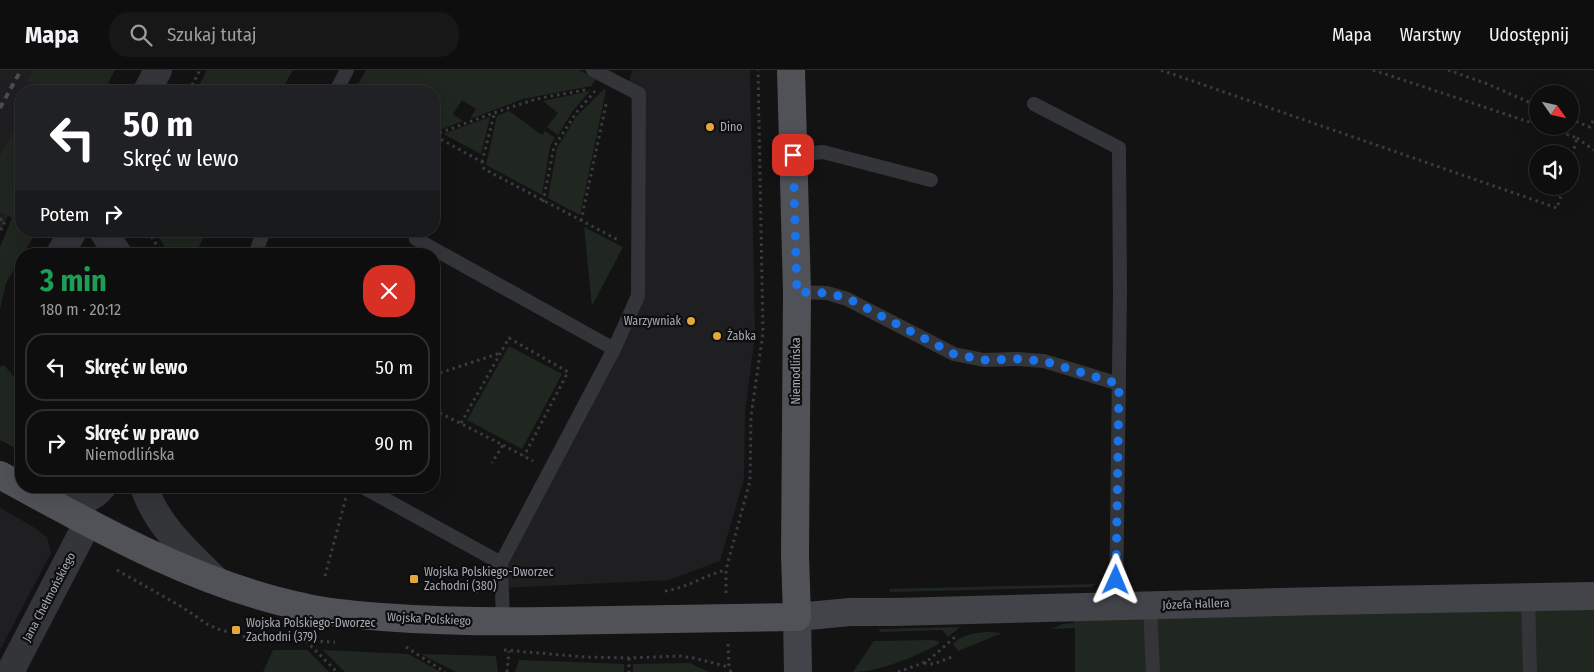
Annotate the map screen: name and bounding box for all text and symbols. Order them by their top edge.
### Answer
search box [109,12,459,57]
text: Mapa [25,21,79,49]
icon: search [127,21,155,49]
text: Szukaj tutaj [167,23,257,46]
text: Mapa [1332,24,1372,46]
text: Warstwy [1400,24,1461,46]
text: Udostępnij [1489,24,1569,46]
north arrow [1529,85,1579,135]
map controls [1529,85,1579,195]
text: 50 m [123,103,193,145]
icon: left [40,105,105,170]
place label: Dino [720,120,743,134]
marker: Dino [704,121,716,133]
pin [772,134,814,176]
icon: arrive [779,141,807,169]
text: Skręć w lewo [123,145,239,172]
button: sound [1529,145,1579,195]
icon: right [99,200,127,228]
text: Potem [40,203,89,226]
text: 3 min [40,263,107,299]
button: close [363,265,415,317]
text: 180 m · 20:12 [40,300,121,319]
place label: Warzywniak [624,314,681,328]
marker: Warzywniak [685,315,697,327]
place label: Żabka [727,328,756,343]
marker: Żabka [711,330,723,342]
street label: Niemodlińska [789,337,803,405]
icon: left [42,353,70,381]
text: Skręć w lewo [85,356,188,379]
text: 50 m [375,356,413,379]
text: Skręć w prawo [85,422,199,445]
icon: right [42,429,70,457]
text: 90 m [375,432,413,455]
text: Niemodlińska [85,445,175,464]
street label: Jana Chełmońskiego [20,550,78,644]
position arrow [1089,553,1141,605]
place label: Wojska Polskiego-Dworzec Zachodni (380) [424,565,554,593]
marker: Wojska Polskiego-Dworzec Zachodni (380) [408,573,420,585]
street label: Józefa Hallera [1162,596,1230,612]
street label: Wojska Polskiego [387,610,471,628]
place label: Wojska Polskiego-Dworzec Zachodni (379) [246,616,376,644]
marker: Wojska Polskiego-Dworzec Zachodni (379) [230,624,242,636]

